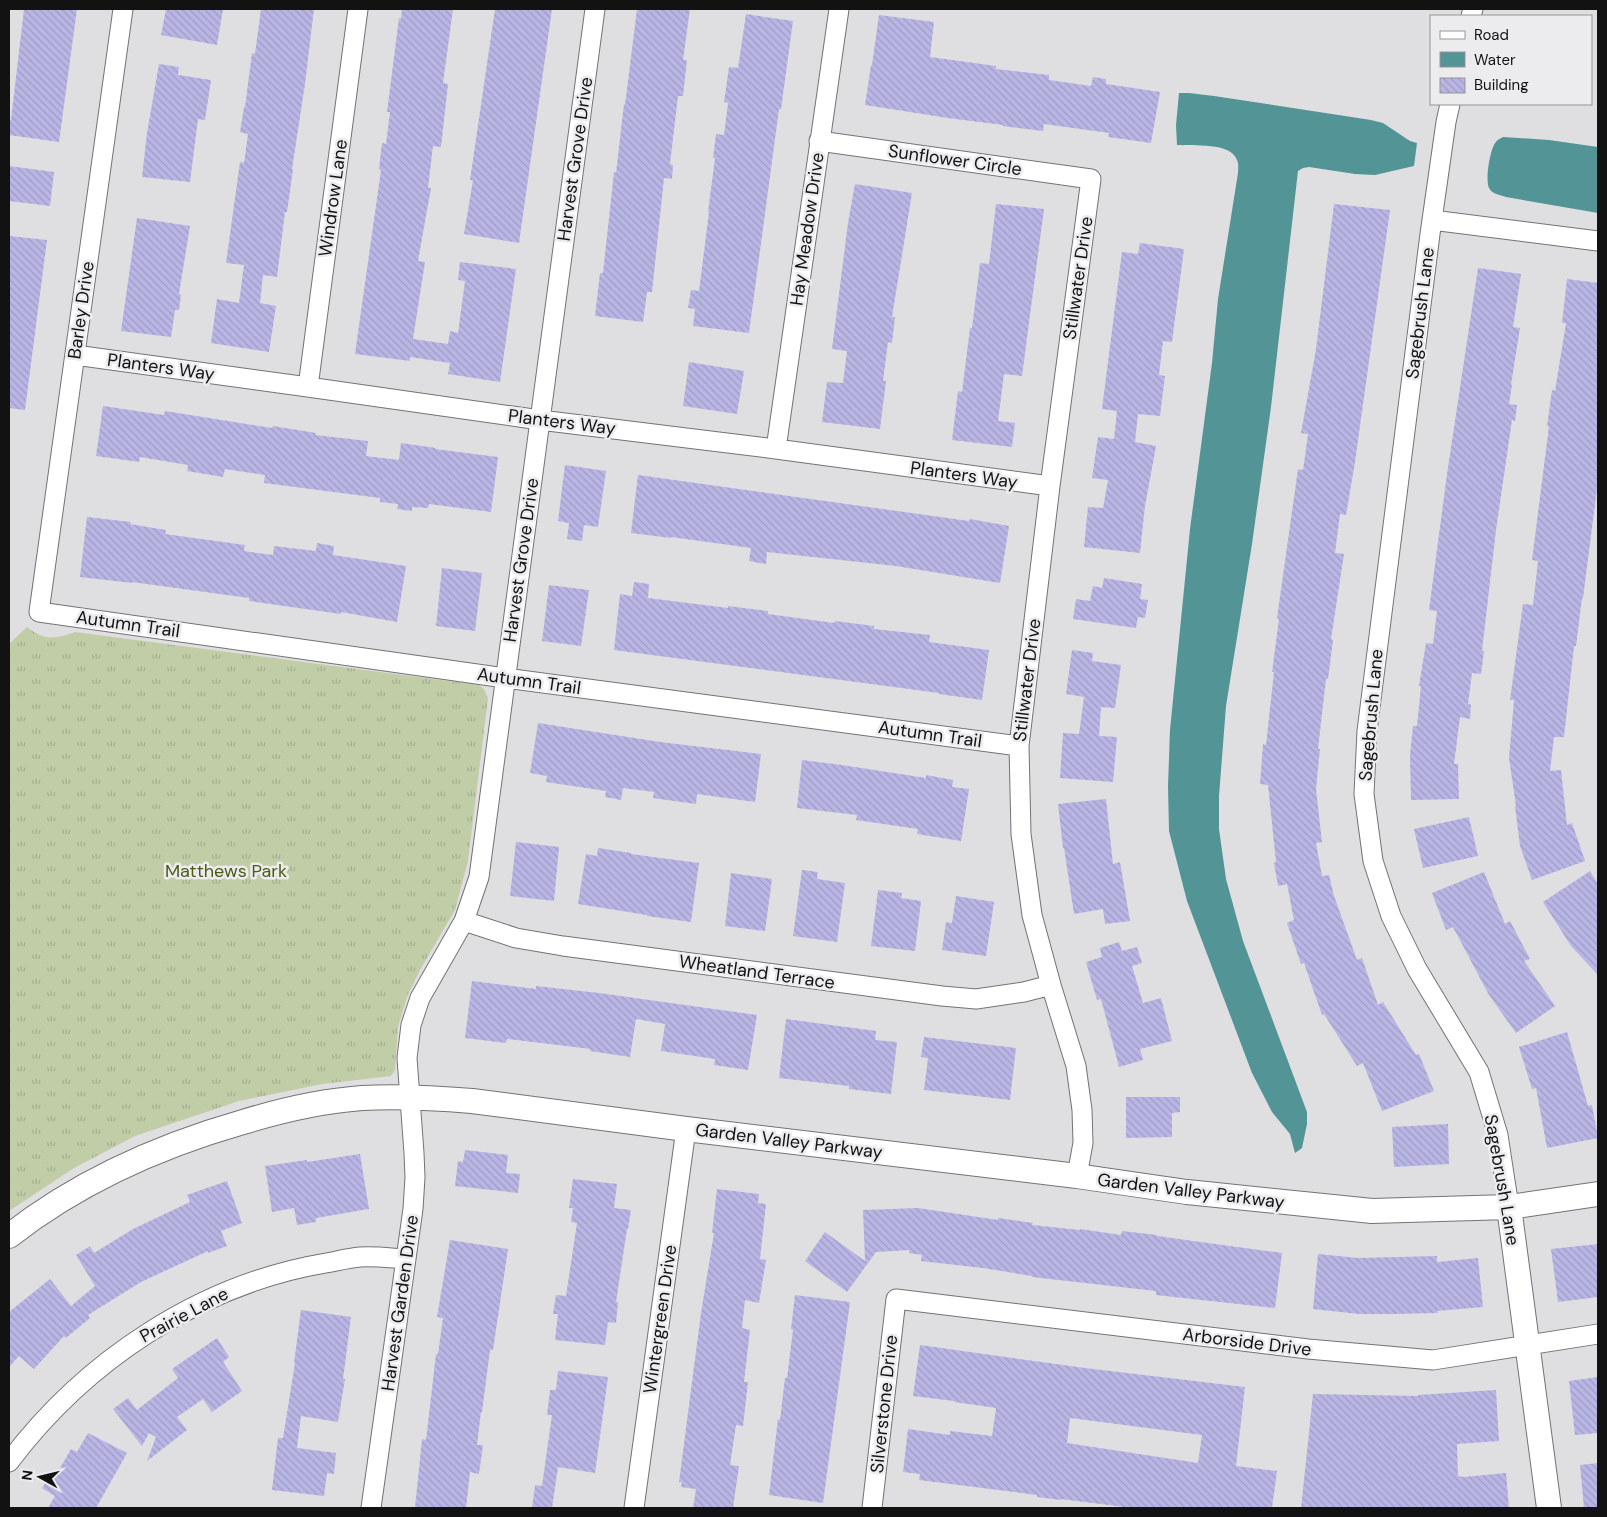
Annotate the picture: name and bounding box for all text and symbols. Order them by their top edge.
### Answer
legend [1430,15,1592,105]
text: Road [1474,25,1509,45]
text: Water [1474,50,1516,70]
street label: Harvest Grove Drive [552,75,598,243]
text: Building [1474,75,1529,95]
street label: Windrow Lane [313,138,353,258]
street label: Sunflower Circle [887,139,1023,181]
street label: Hay Meadow Drive [784,151,830,307]
street label: Stillwater Drive [1057,215,1099,341]
street label: Sagebrush Lane [1400,246,1440,380]
street label: Barley Drive [62,260,100,360]
street label: Planters Way [106,348,216,386]
street label: Planters Way [507,403,617,441]
street label: Planters Way [909,456,1019,494]
street label: Harvest Grove Drive [498,476,544,644]
street label: Autumn Trail [75,605,181,643]
street label: Stillwater Drive [1008,617,1046,743]
street label: Sagebrush Lane [1353,648,1389,782]
street label: Autumn Trail [476,662,582,700]
street label: Autumn Trail [877,715,983,753]
park label: Matthews Park [165,859,287,883]
street label: Wheatland Terrace [678,949,836,995]
street label: Sagebrush Lane [1479,1113,1525,1247]
street label: Garden Valley Parkway [694,1118,884,1164]
street label: Garden Valley Parkway [1096,1168,1286,1214]
street label: Harvest Garden Drive [376,1213,424,1393]
street label: Wintergreen Drive [638,1243,682,1395]
street label: Prairie Lane [136,1282,232,1348]
street label: Arborside Drive [1181,1322,1313,1362]
street label: Silverstone Drive [865,1334,903,1474]
north arrow [15,1452,65,1502]
text: N [18,1469,37,1482]

